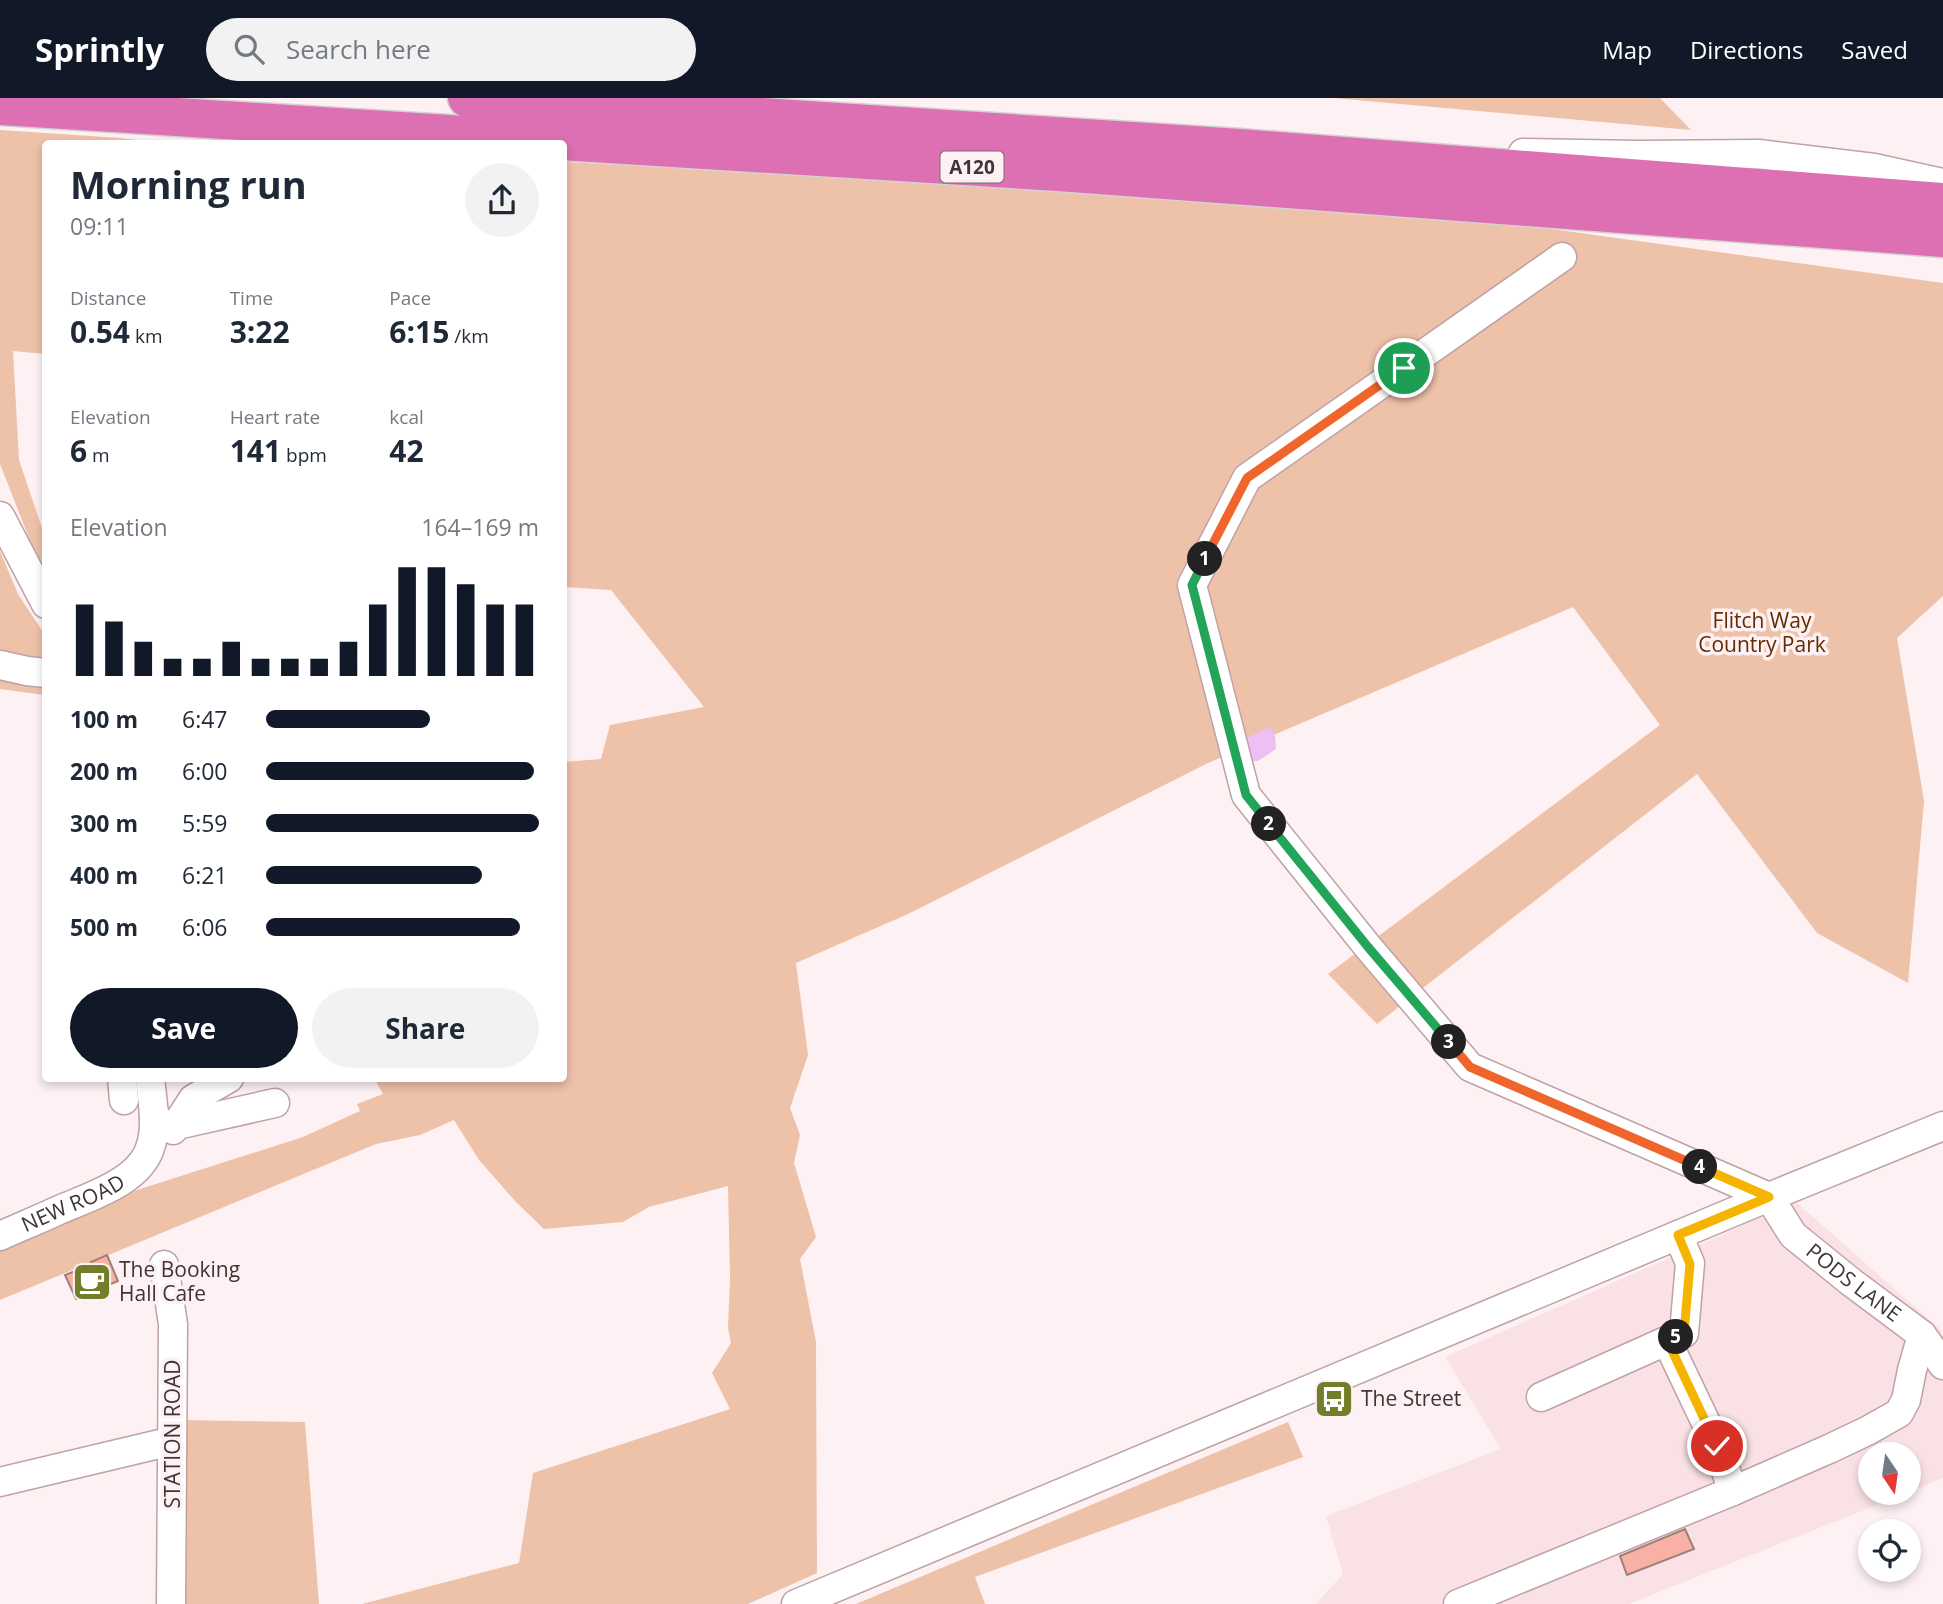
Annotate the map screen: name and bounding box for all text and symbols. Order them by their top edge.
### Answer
search box [206,18,696,81]
text: Sprintly [35,27,164,72]
icon: search [230,30,268,68]
text: Search here [286,31,431,67]
text: Map [1602,33,1652,66]
text: Directions [1690,33,1803,66]
text: Saved [1841,33,1908,66]
road number: A120 [940,152,1004,183]
text: Morning run [70,158,307,210]
button: share [465,163,539,237]
text: 09:11 [70,210,129,242]
text: Distance [70,285,146,311]
text: Time [230,285,273,311]
text: Pace [389,285,431,311]
text: 0.54 [70,311,130,352]
text: 3:22 [230,311,290,352]
text: 6:15 [389,311,449,352]
text: km [130,323,163,349]
text: /km [449,323,489,349]
pin [1374,338,1434,398]
icon: arrive [1385,349,1423,387]
text: Elevation [70,404,151,430]
text: Heart rate [230,404,320,430]
text: kcal [389,404,424,430]
text: 6 [70,430,87,471]
text: 141 [230,430,281,471]
text: 42 [389,430,424,471]
text: m [87,442,110,468]
text: bpm [281,442,327,468]
text: Elevation [70,511,168,543]
text: 164–169 m [421,511,539,543]
pin: 1 [1188,542,1222,576]
text: 1 [1199,545,1210,571]
park label: Flitch Way Country Park [1698,606,1826,658]
text: 100 m [70,703,138,735]
text: 6:47 [182,703,228,735]
text: 200 m [70,755,138,787]
text: 6:00 [182,755,228,787]
pin: 2 [1252,806,1286,842]
text: 300 m [70,807,138,839]
text: 5:59 [182,807,228,839]
text: 2 [1263,810,1274,836]
text: 400 m [70,859,138,891]
text: 6:21 [182,859,228,891]
text: 500 m [70,911,138,943]
text: 6:06 [182,911,228,943]
button: Save [70,988,298,1068]
button: Share [312,988,539,1068]
pin: 3 [1432,1024,1466,1060]
text: 3 [1443,1028,1454,1054]
pin: 4 [1682,1150,1718,1184]
text: 4 [1694,1153,1705,1179]
street label: NEW ROAD [17,1167,130,1238]
street label: PODS LANE [1801,1236,1907,1328]
place label: The Booking Hall Cafe [119,1255,240,1307]
cafe icon: The Booking Hall Cafe [71,1261,113,1303]
pin: 5 [1658,1320,1694,1354]
text: 5 [1670,1323,1681,1349]
street label: STATION ROAD [158,1359,186,1509]
bus stop icon: The Street [1313,1378,1355,1420]
place label: The Street [1361,1384,1461,1412]
pin [1687,1416,1747,1476]
icon: check [1698,1427,1736,1465]
north arrow [1858,1442,1922,1505]
map controls [1858,1442,1921,1582]
button: locate [1858,1519,1921,1582]

